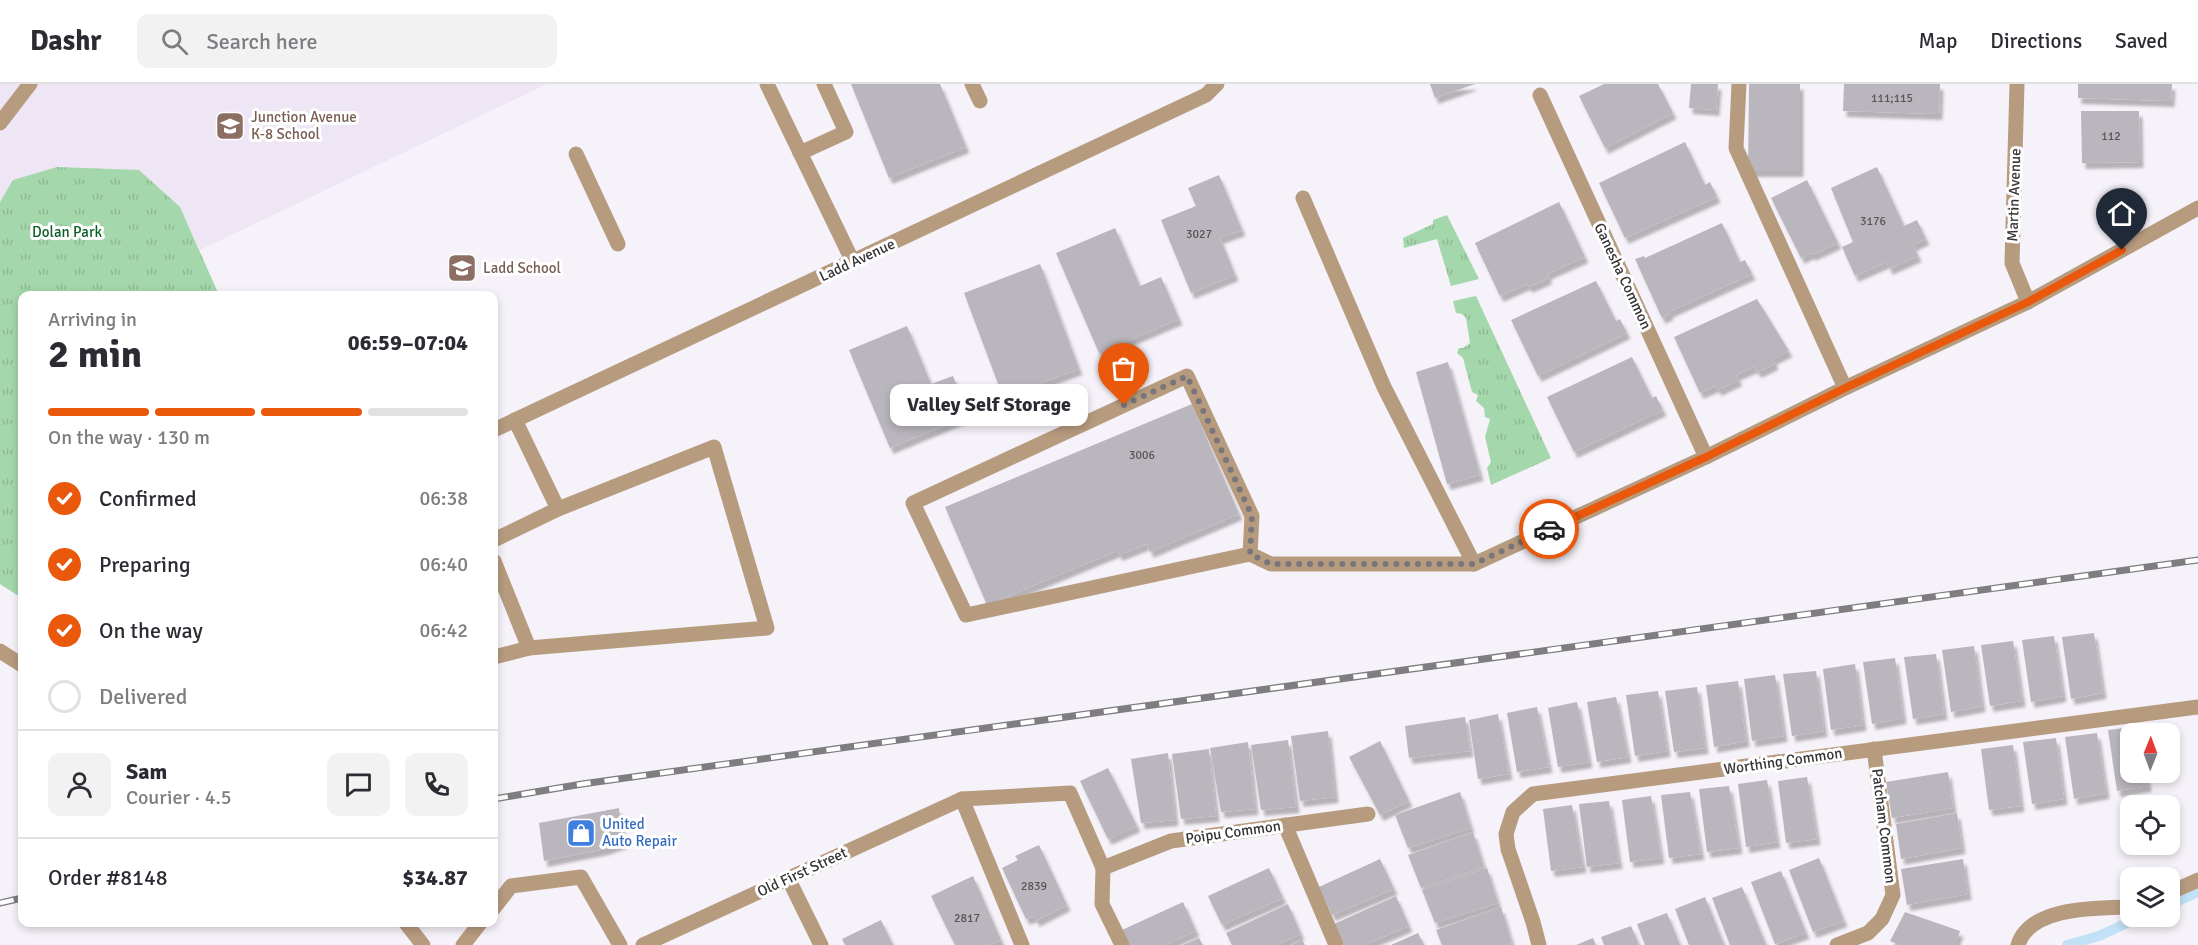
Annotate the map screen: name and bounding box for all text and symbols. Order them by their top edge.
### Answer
search box [137,14,557,68]
text: Dashr [30,24,101,58]
icon: search [158,25,191,58]
text: Search here [206,28,317,55]
text: Map [1919,28,1957,54]
text: Directions [1990,28,2082,54]
text: Saved [2115,28,2168,54]
house number: 111;115 [1871,91,1913,106]
place label: Junction Avenue K-8 School [251,108,357,143]
school or university icon: Junction Avenue K-8 School [214,110,246,142]
house number: 112 [2101,129,2121,144]
street label: Martin Avenue [2003,148,2025,242]
pin [2096,188,2147,250]
icon: home [2105,197,2138,230]
house number: 3176 [1860,214,1886,229]
street label: Ganesha Common [1590,220,1656,332]
park label: Dolan Park [32,223,102,241]
house number: 3027 [1186,227,1212,242]
street label: Ladd Avenue [816,235,898,285]
school or university icon: Ladd School [446,252,478,284]
place label: Ladd School [483,259,561,277]
text: Arriving in [48,307,137,332]
text: 06:59–07:04 [348,329,468,356]
text: 2 min [48,330,142,378]
pin [1098,343,1149,405]
icon: bag [1107,352,1140,385]
callout: Valley Self Storage [890,384,1088,426]
text: Valley Self Storage [907,392,1071,417]
text: On the way · 130 m [48,425,210,450]
house number: 3006 [1129,448,1155,463]
icon: check [48,482,81,515]
text: Confirmed [99,485,197,512]
text: 06:38 [419,486,468,511]
courier [1519,499,1579,559]
icon: car [1533,513,1566,546]
icon: check [48,548,81,581]
text: Preparing [99,551,191,578]
text: 06:40 [419,552,468,577]
icon: check [48,614,81,647]
text: On the way [99,617,203,644]
text: 06:42 [419,618,468,643]
text: Delivered [99,683,187,710]
north arrow [2120,723,2180,783]
map controls [2120,723,2180,927]
street label: Worthing Common [1723,744,1843,778]
button: person [48,753,111,816]
button: chat [327,753,390,816]
button: phone [405,753,468,816]
text: Sam [126,758,167,785]
street label: Patcham Common [1868,768,1900,884]
text: Courier · 4.5 [126,785,232,810]
button: locate [2120,795,2180,855]
place label: United Auto Repair [602,815,677,850]
street label: Poipu Common [1184,816,1282,848]
shop icon: United Auto Repair [565,817,597,849]
street label: Old First Street [754,843,850,901]
text: Order #8148 [48,864,168,891]
text: $34.87 [402,864,468,891]
button: layers [2120,867,2180,927]
house number: 2839 [1021,879,1047,894]
house number: 2817 [954,911,980,926]

